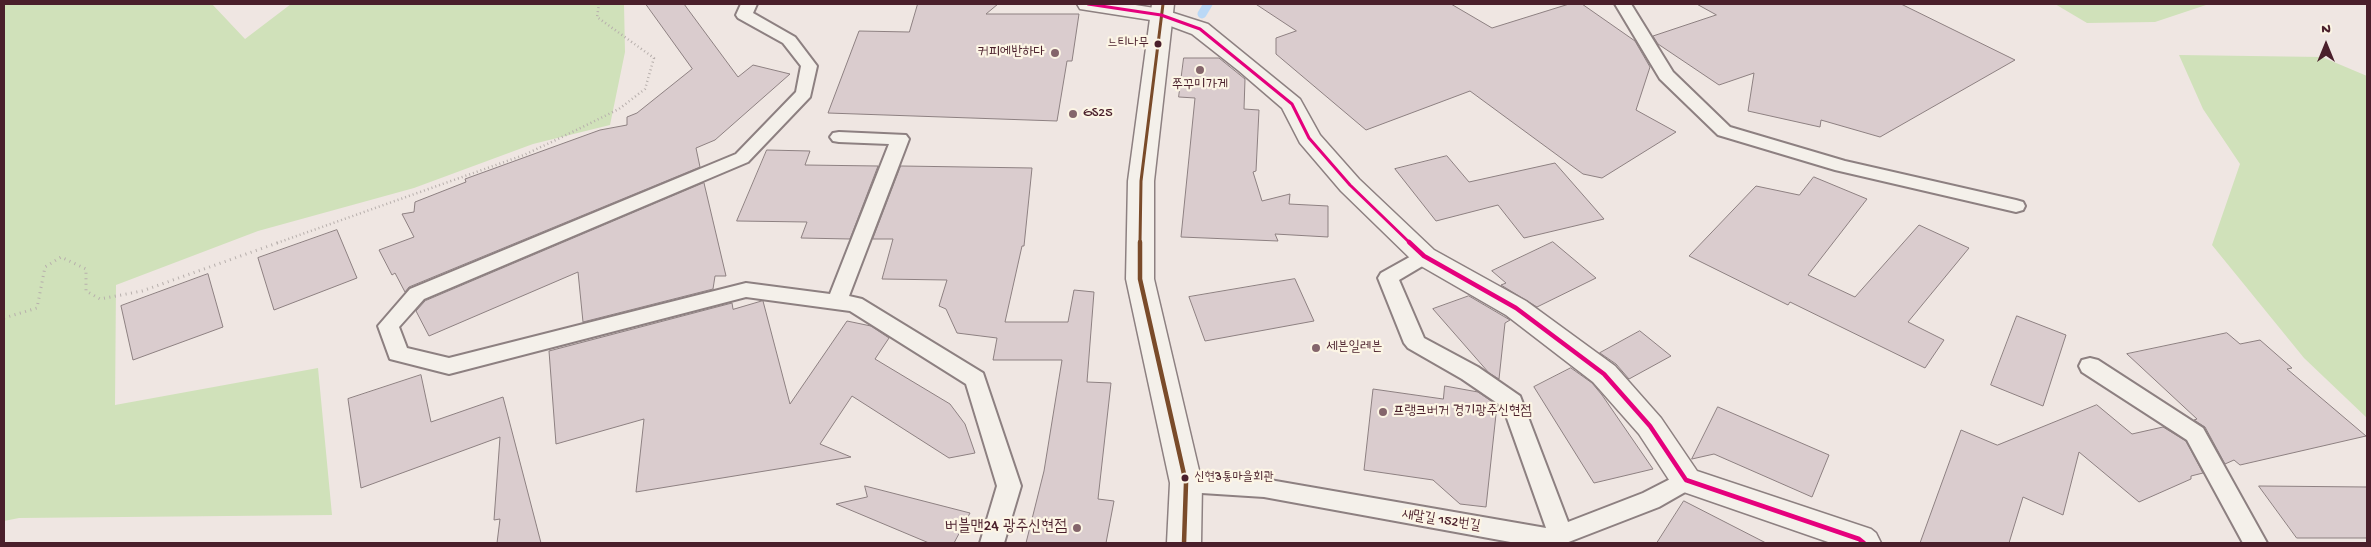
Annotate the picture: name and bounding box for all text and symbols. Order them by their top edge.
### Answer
north arrow [2301,20,2351,70]
text: N [2321,21,2331,38]
place label: 느티나무 [1107,36,1149,52]
marker: 느티나무 [1153,39,1163,49]
place label: 커피에반하다 [977,45,1045,61]
marker: 커피에반하다 [1049,47,1061,59]
marker: 쭈꾸미가게 [1194,64,1206,76]
place label: 쭈꾸미가게 [1172,78,1228,94]
place label: GS25 [1083,106,1113,122]
marker: GS25 [1067,108,1079,120]
place label: 세븐일레븐 [1326,340,1382,356]
marker: 세븐일레븐 [1310,342,1322,354]
place label: 프랭크버거 경기광주신현점 [1393,404,1532,420]
marker: 프랭크버거 경기광주신현점 [1377,406,1389,418]
place label: 신현3통마을회관 [1194,470,1274,486]
marker: 신현3통마을회관 [1180,473,1190,483]
street label: 새말길 152번길 [1400,506,1482,536]
place label: 버블맨24 광주신현점 [945,518,1067,538]
marker: 버블맨24 광주신현점 [1071,522,1083,534]

